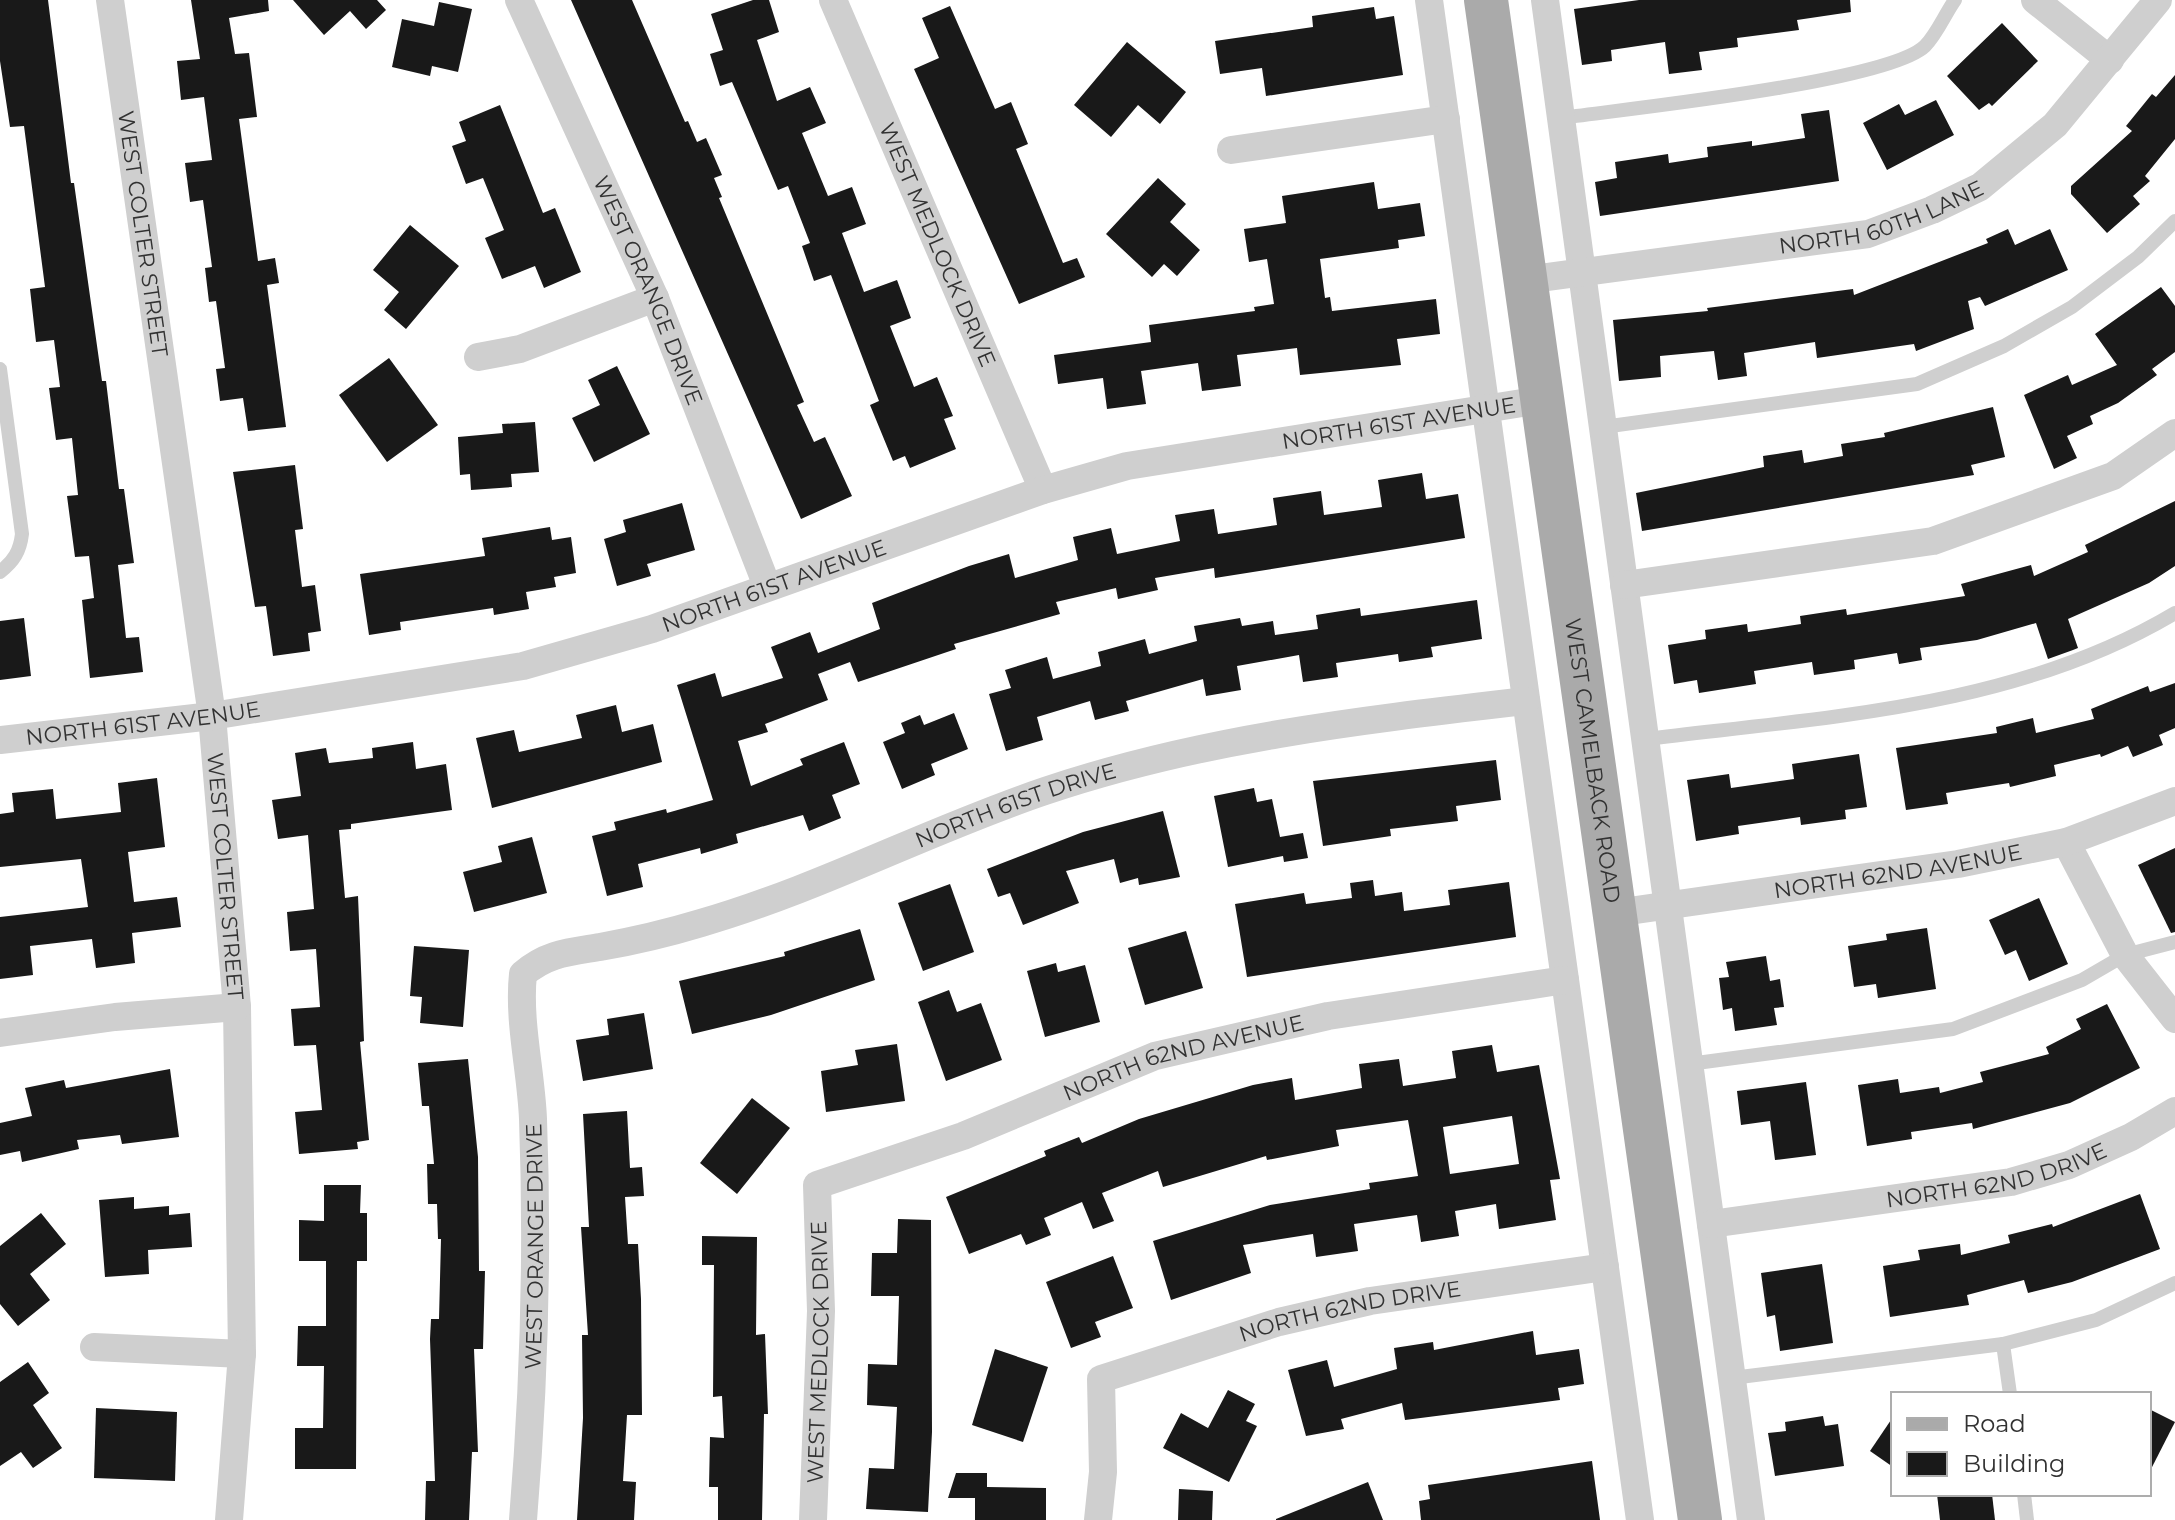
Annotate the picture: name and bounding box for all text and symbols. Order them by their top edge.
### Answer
street label: WEST COLTER STREET [112,109,174,359]
street label: WEST MEDLOCK DRIVE [874,118,1002,371]
street label: WEST ORANGE DRIVE [588,172,709,409]
street label: NORTH 60TH LANE [1777,174,1988,259]
street label: NORTH 61ST AVENUE [1280,391,1517,455]
street label: NORTH 61ST AVENUE [658,533,890,638]
street label: WEST CAMELBACK ROAD [1560,616,1626,905]
street label: NORTH 61ST AVENUE [24,695,262,751]
street label: WEST COLTER STREET [202,751,250,1001]
street label: NORTH 61ST DRIVE [911,757,1119,853]
street label: NORTH 62ND AVENUE [1772,838,2024,904]
street label: NORTH 62ND AVENUE [1059,1009,1306,1106]
street label: WEST ORANGE DRIVE [519,1123,549,1370]
street label: NORTH 62ND DRIVE [1884,1136,2111,1213]
street label: WEST MEDLOCK DRIVE [801,1220,835,1484]
street label: NORTH 62ND DRIVE [1236,1275,1463,1347]
legend [1891,1392,2151,1496]
text: Road [1963,1409,2026,1438]
text: Building [1963,1449,2066,1478]

